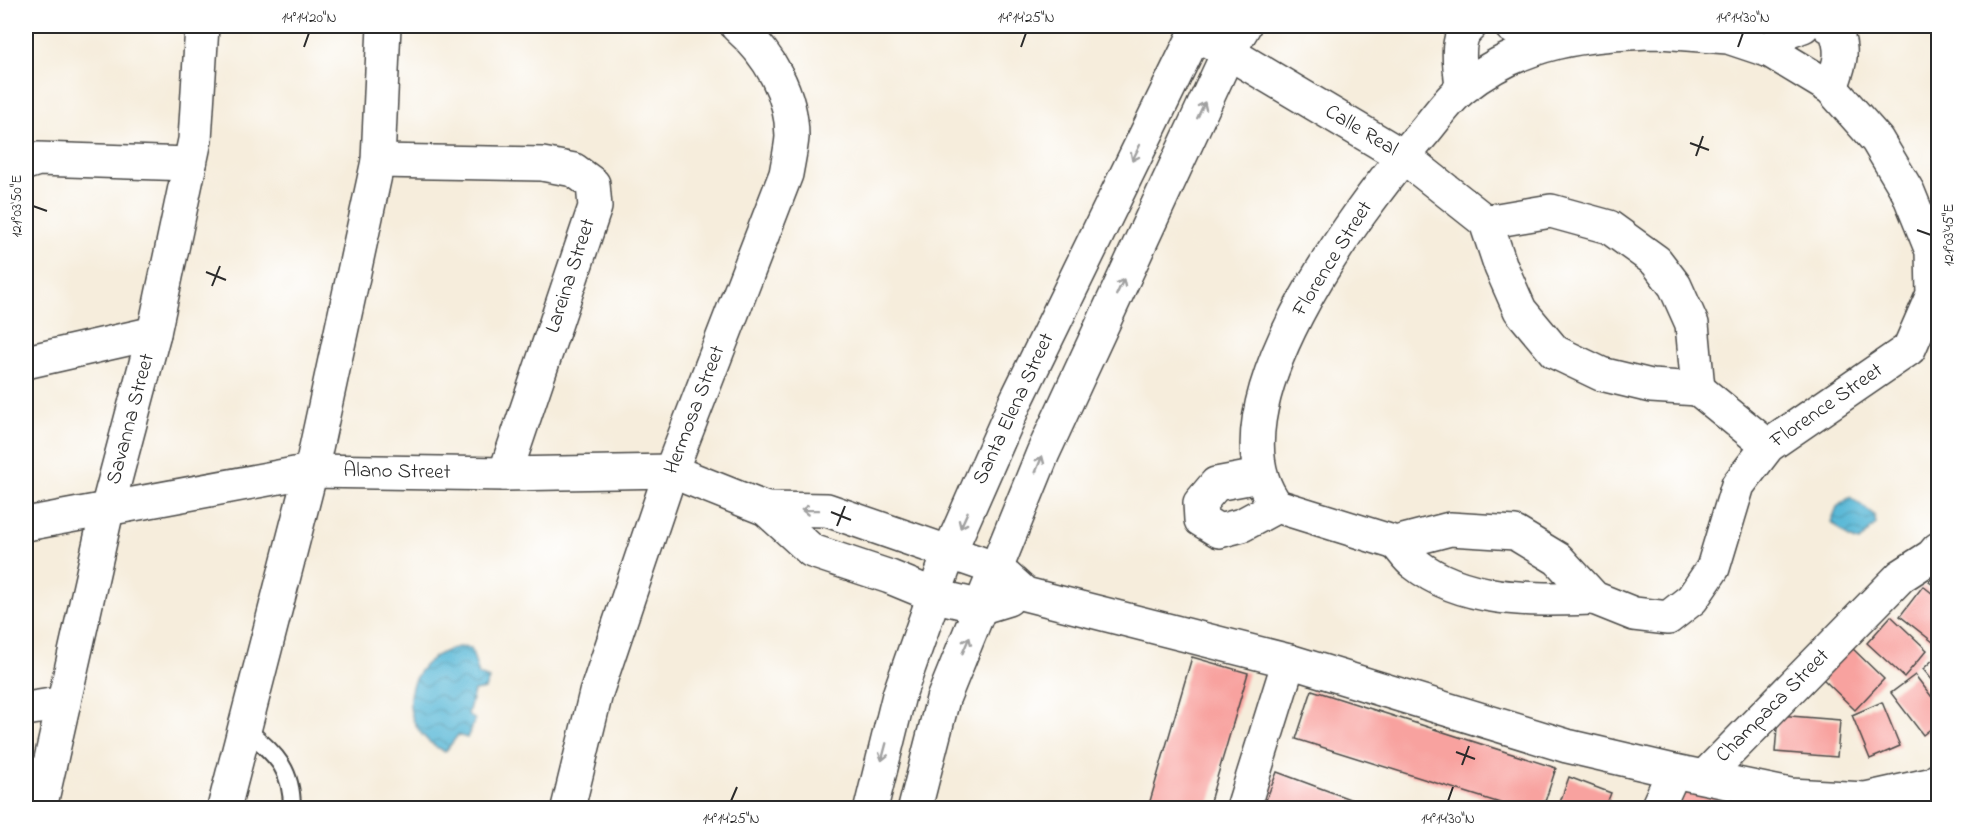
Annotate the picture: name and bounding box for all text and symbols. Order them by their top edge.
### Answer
text: 14°14'20"N [281,7,337,29]
text: 14°14'25"N [997,7,1055,29]
text: 14°14'30"N [1716,7,1770,29]
street label: Calle Real [1319,97,1403,165]
one-way arrow [1196,101,1208,119]
one-way arrow [1129,144,1141,162]
text: 121°03'50"E [6,175,28,237]
street label: Florence Street [1285,195,1380,323]
text: 121°03'45"E [1938,204,1960,266]
street label: Lareina Street [538,215,604,337]
one-way arrow [1114,278,1126,296]
street label: Santa Elena Street [966,328,1062,490]
street label: Hermosa Street [657,341,733,479]
street label: Savanna Street [99,350,163,488]
street label: Florence Street [1764,356,1889,456]
street label: Alano Street [343,456,451,488]
one-way arrow [1034,456,1045,474]
one-way arrow [800,504,820,516]
one-way arrow [958,510,969,529]
one-way arrow [961,637,972,655]
street label: Champaca Street [1709,642,1837,770]
one-way arrow [877,742,889,761]
text: 14°14'25"N [702,808,760,830]
text: 14°14'30"N [1421,808,1475,830]

